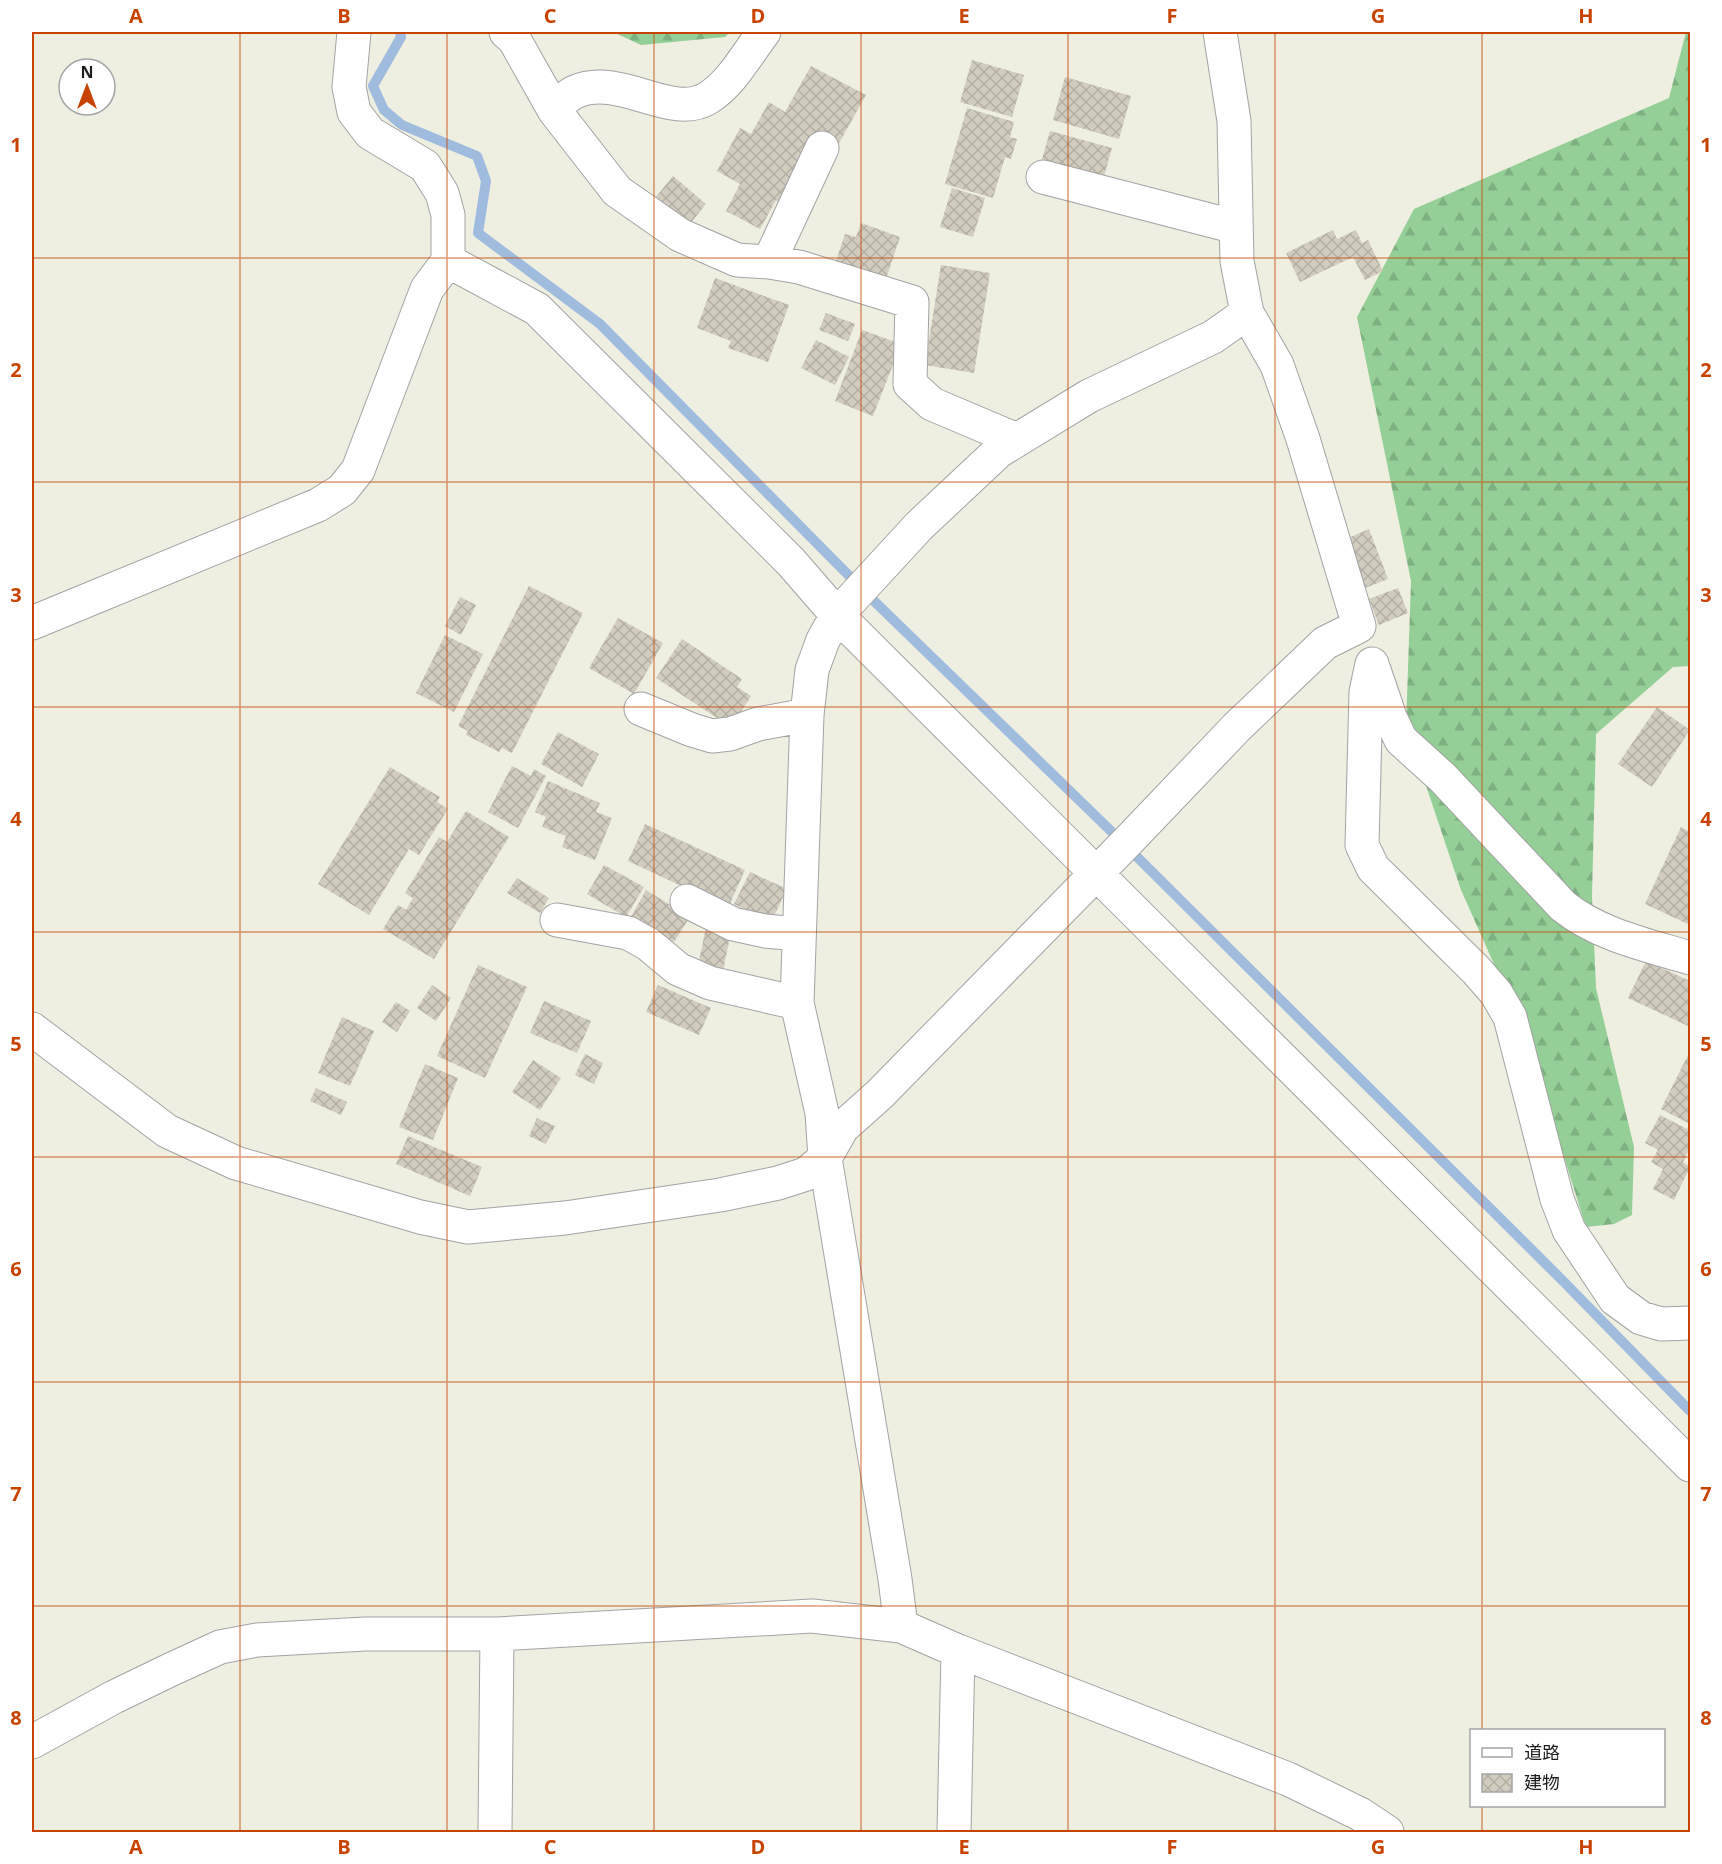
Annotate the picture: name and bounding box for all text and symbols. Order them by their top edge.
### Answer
text: A [129,2,143,29]
text: B [337,2,351,29]
text: C [544,2,557,29]
text: D [751,2,765,29]
text: E [958,2,970,29]
text: F [1167,2,1177,29]
text: G [1371,2,1385,29]
text: H [1578,2,1594,29]
north arrow [57,57,117,117]
text: N [80,61,94,83]
text: 1 [10,131,22,158]
text: 1 [1700,131,1712,158]
text: 2 [10,356,22,383]
text: 2 [1700,356,1712,383]
text: 3 [10,581,22,608]
text: 3 [1700,581,1712,608]
text: 4 [10,805,22,832]
text: 4 [1700,805,1712,832]
text: 5 [10,1030,22,1057]
text: 5 [1700,1030,1712,1057]
text: 6 [10,1255,22,1282]
text: 6 [1700,1255,1712,1282]
text: 7 [10,1480,22,1507]
text: 7 [1700,1480,1712,1507]
text: 8 [10,1704,22,1731]
text: 8 [1700,1704,1712,1731]
legend [1470,1729,1665,1807]
text: 道路 [1524,1740,1560,1764]
text: 建物 [1524,1770,1560,1794]
text: A [129,1833,143,1860]
text: B [337,1833,351,1860]
text: C [544,1833,557,1860]
text: D [751,1833,765,1860]
text: E [958,1833,970,1860]
text: F [1167,1833,1177,1860]
text: G [1371,1833,1385,1860]
text: H [1578,1833,1594,1860]

